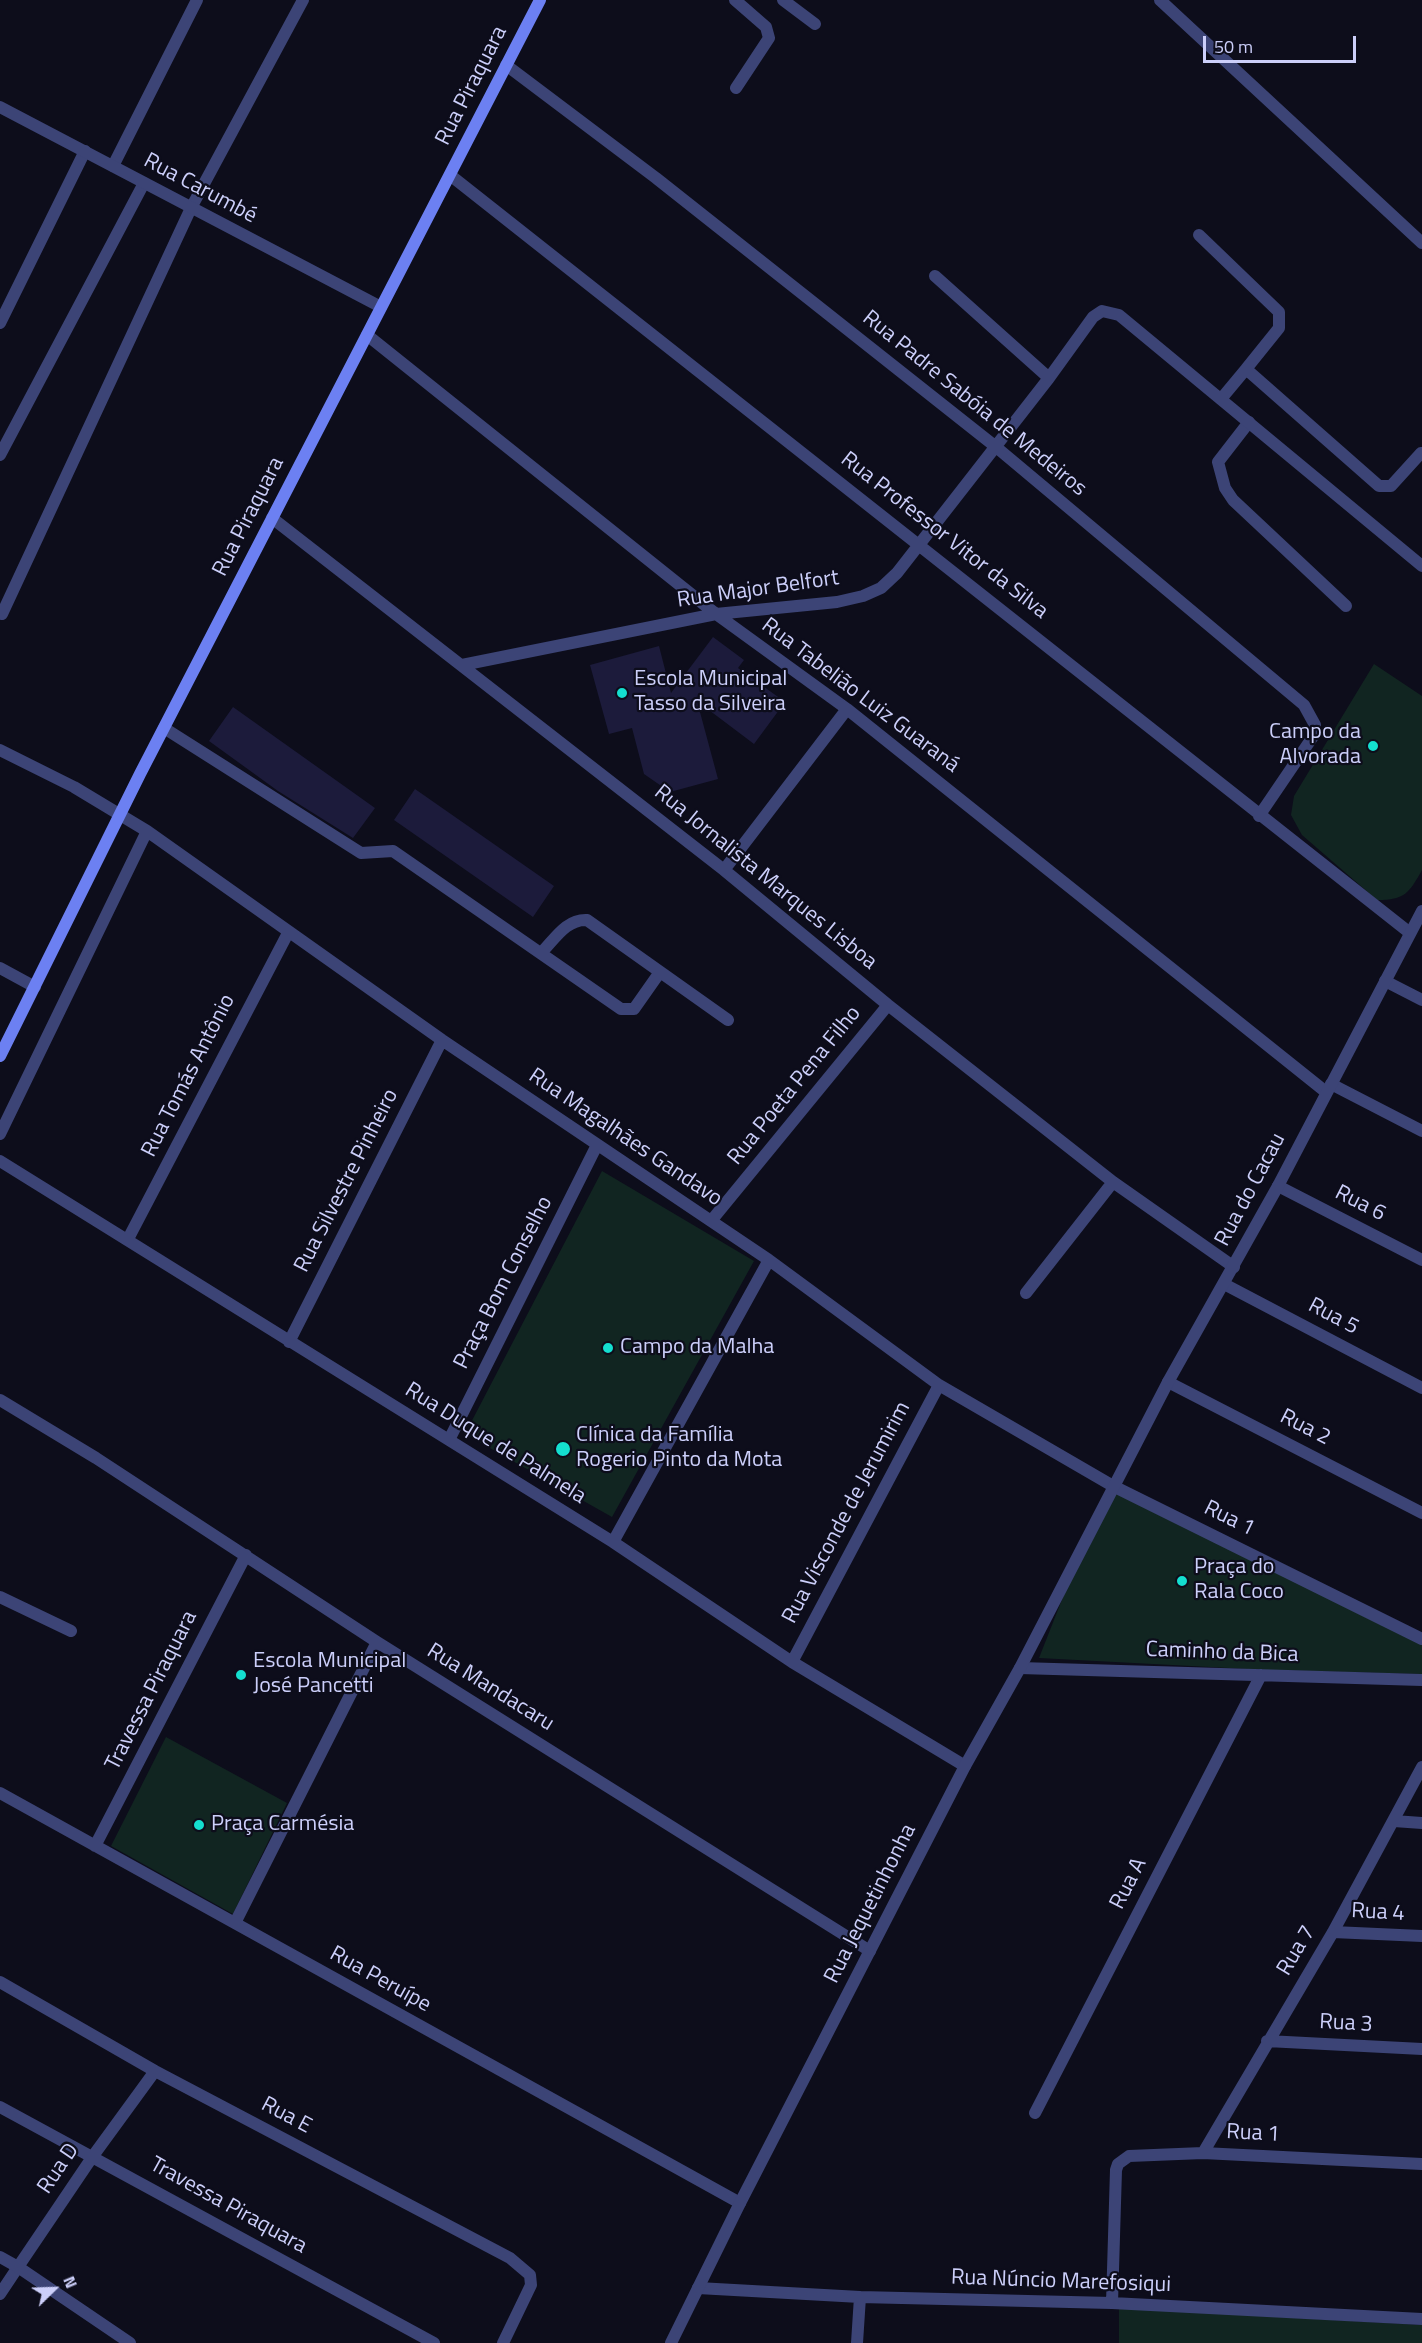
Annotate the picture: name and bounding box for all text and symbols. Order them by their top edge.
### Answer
street label: Rua Piraquara [431,22,513,150]
scale bar [1206,24,1359,62]
text: 50 m [1214,33,1253,60]
street label: Rua Carumbé [139,148,261,230]
street label: Rua Padre Sabóia de Medeiros [857,305,1091,503]
street label: Rua Professor Vitor da Silva [835,447,1053,625]
street label: Rua Piraquara [208,453,290,581]
street label: Rua Major Belfort [675,566,841,614]
street label: Rua Tabelião Luiz Guaraná [756,613,964,779]
place label: Escola Municipal Tasso da Silveira [634,667,787,718]
marker: Escola Municipal Tasso da Silveira [615,686,629,700]
place label: Campo da Alvorada [1269,720,1361,772]
marker: Campo da Alvorada [1366,739,1380,753]
street label: Rua Jornalista Marques Lisboa [648,780,882,976]
street label: Rua Tomás Antônio [137,990,241,1162]
street label: Rua Poeta Pena Filho [723,1001,867,1171]
street label: Rua Magalhães Gandavo [523,1063,727,1213]
street label: Rua Silvestre Pinheiro [289,1085,405,1277]
street label: Rua do Cacau [1210,1129,1292,1251]
street label: Rua 6 [1330,1180,1390,1228]
street label: Praça Bom Conselho [449,1192,559,1374]
street label: Rua 5 [1303,1293,1363,1341]
place label: Campo da Malha [620,1335,774,1361]
marker: Campo da Malha [601,1341,615,1355]
street label: Rua Duque de Palmela [400,1378,590,1510]
street label: Rua Visconde de Jerumirim [777,1397,917,1629]
street label: Rua 2 [1275,1404,1335,1452]
place label: Clínica da Família Rogerio Pinto da Mota [576,1423,782,1474]
marker: Clínica da Família Rogerio Pinto da Mota [554,1440,572,1458]
street label: Rua 1 [1199,1495,1259,1543]
place label: Praça do Rala Coco [1194,1555,1284,1606]
marker: Praça do Rala Coco [1175,1574,1189,1588]
street label: Travessa Piraquara [100,1607,204,1775]
street label: Caminho da Bica [1145,1637,1299,1669]
street label: Rua Mandacaru [422,1638,558,1738]
place label: Escola Municipal José Pancetti [253,1649,406,1700]
marker: Escola Municipal José Pancetti [234,1668,248,1682]
place label: Praça Carmésia [211,1812,354,1838]
marker: Praça Carmésia [192,1818,206,1832]
street label: Rua Jequetinhonha [819,1820,923,1988]
street label: Rua A [1105,1854,1153,1914]
street label: Rua 4 [1351,1898,1405,1928]
street label: Rua 7 [1272,1921,1322,1981]
street label: Rua Peruípe [325,1941,435,2019]
street label: Rua 3 [1319,2009,1373,2039]
street label: Rua E [256,2092,316,2140]
street label: Rua 1 [1226,2119,1280,2149]
street label: Rua D [33,2139,85,2199]
street label: Travessa Piraquara [145,2152,311,2260]
north arrow [24,2259,84,2319]
street label: Rua Núncio Marefosiqui [951,2265,1171,2299]
text: N [57,2272,84,2292]

